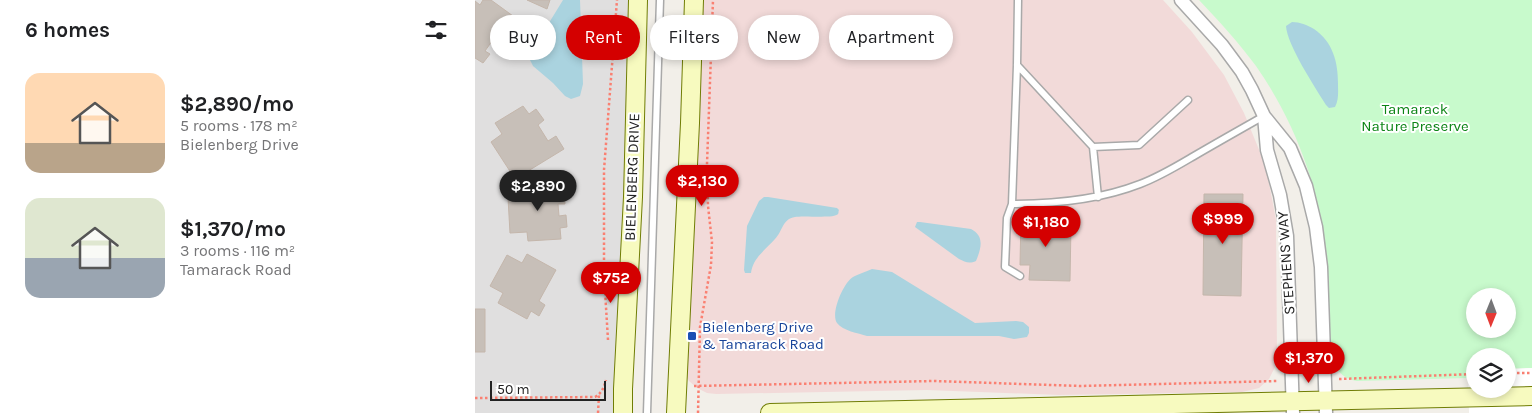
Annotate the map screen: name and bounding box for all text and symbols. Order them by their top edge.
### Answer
chip: Buy [490,15,556,60]
chip: Rent [566,15,640,60]
chip: Filters [650,15,738,60]
chip: New [748,15,819,60]
chip: Apartment [829,15,953,60]
icon: filters [422,16,450,44]
text: 6 homes [25,18,110,42]
text: $2,890/mo [180,92,294,116]
icon: home [65,93,125,153]
park label: Tamarack Nature Preserve [1361,100,1469,135]
street label: BIELENBERG DRIVE [621,113,643,241]
text: 5 rooms · 178 m² [180,116,298,135]
text: Bielenberg Drive [180,135,299,154]
pin: $2,130 [661,164,743,207]
pin: $2,890 [497,170,579,212]
text: $2,130 [677,171,727,190]
text: $2,890 [511,176,565,195]
pin: $999 [1193,202,1253,245]
pin: $1,180 [1005,206,1087,248]
text: $999 [1203,209,1243,228]
street label: STEPHENS WAY [1273,210,1299,316]
text: $1,180 [1023,212,1069,231]
text: $1,370/mo [180,217,286,241]
icon: home [65,218,125,278]
text: 3 rooms · 116 m² [180,241,295,260]
text: Tamarack Road [180,260,292,279]
pin: $752 [581,262,641,304]
text: $752 [592,268,630,287]
north arrow [1466,288,1516,338]
map controls [1466,288,1516,398]
place label: Bielenberg Drive & Tamarack Road [702,318,824,353]
marker: Bielenberg Drive & Tamarack Road [686,330,698,342]
pin: $1,370 [1268,342,1350,384]
text: $1,370 [1285,348,1333,367]
button: layers [1466,348,1516,398]
scale bar [490,378,606,401]
text: 50 m [497,381,530,398]

